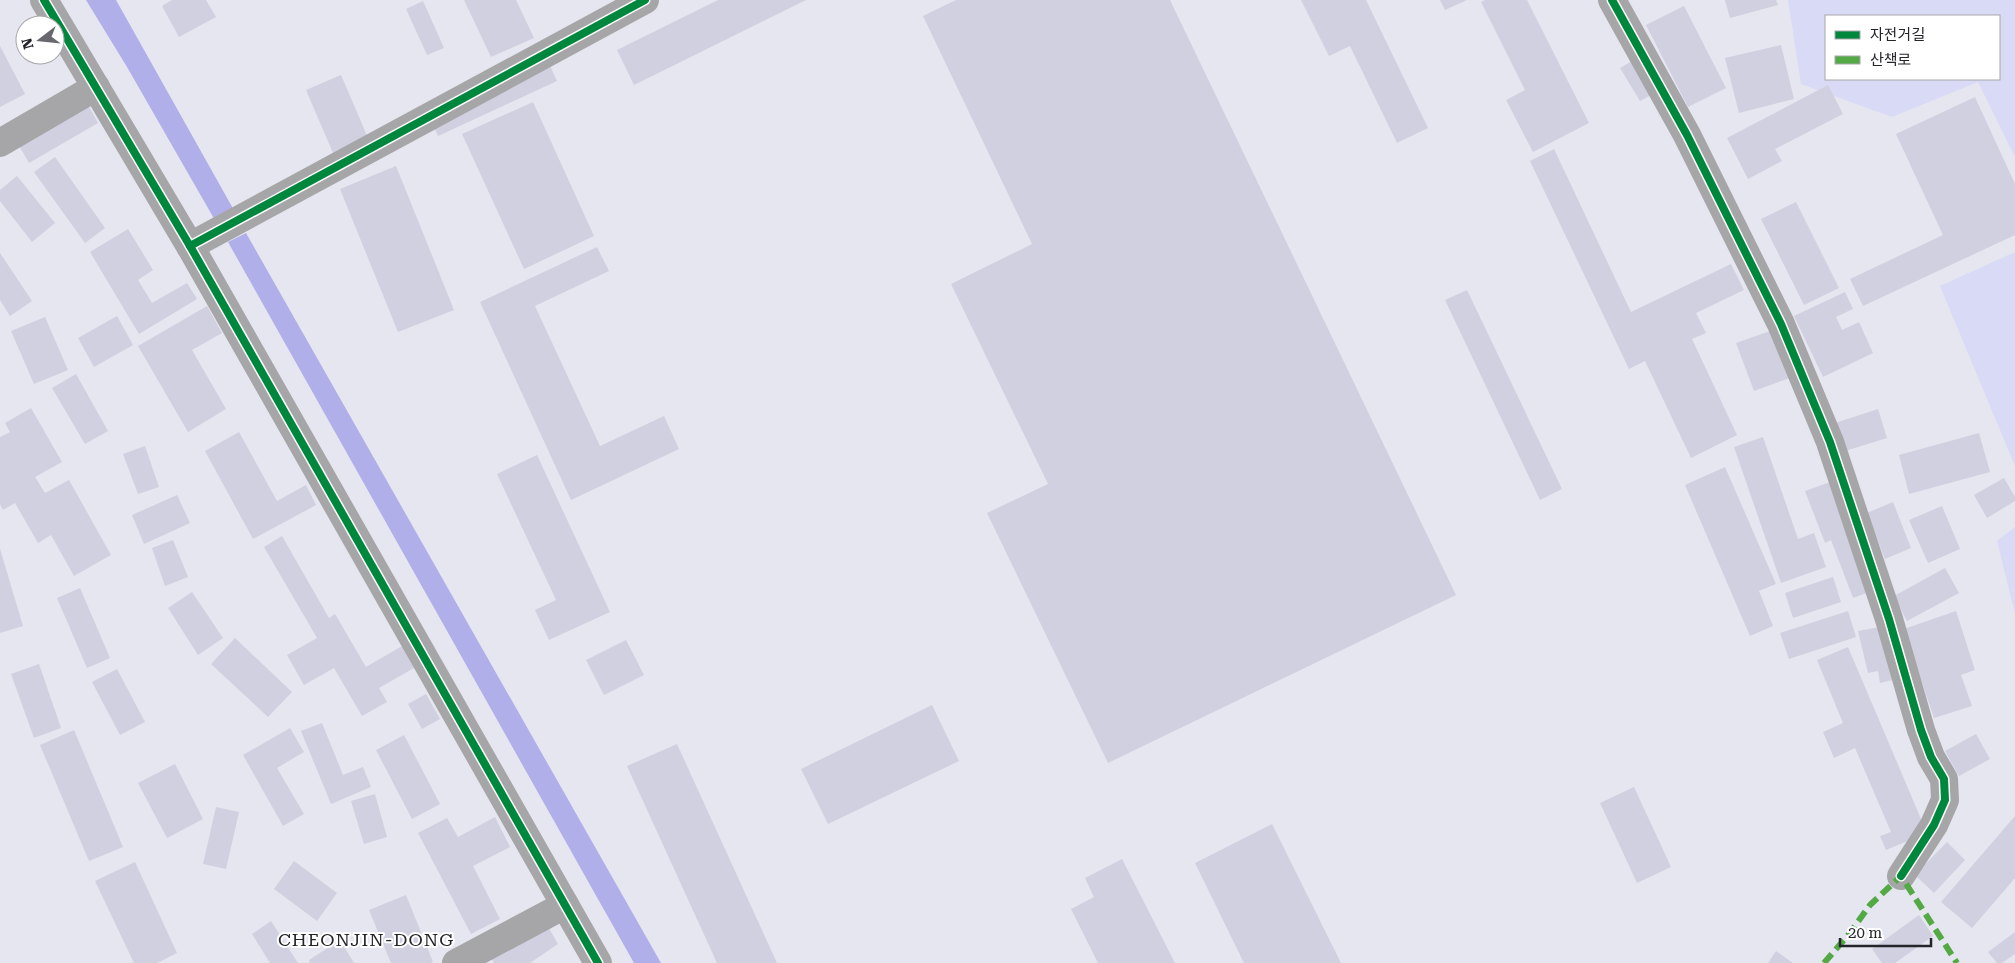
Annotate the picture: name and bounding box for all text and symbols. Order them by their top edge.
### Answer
north arrow [15,15,65,65]
legend [1825,15,2000,80]
text: 자전거길 [1870,26,1925,44]
text: N [18,36,37,51]
text: 산책로 [1870,51,1911,69]
scale bar [1840,916,1931,948]
text: 20 m [1848,924,1883,942]
district label: CHEONJIN-DONG [278,929,454,950]

